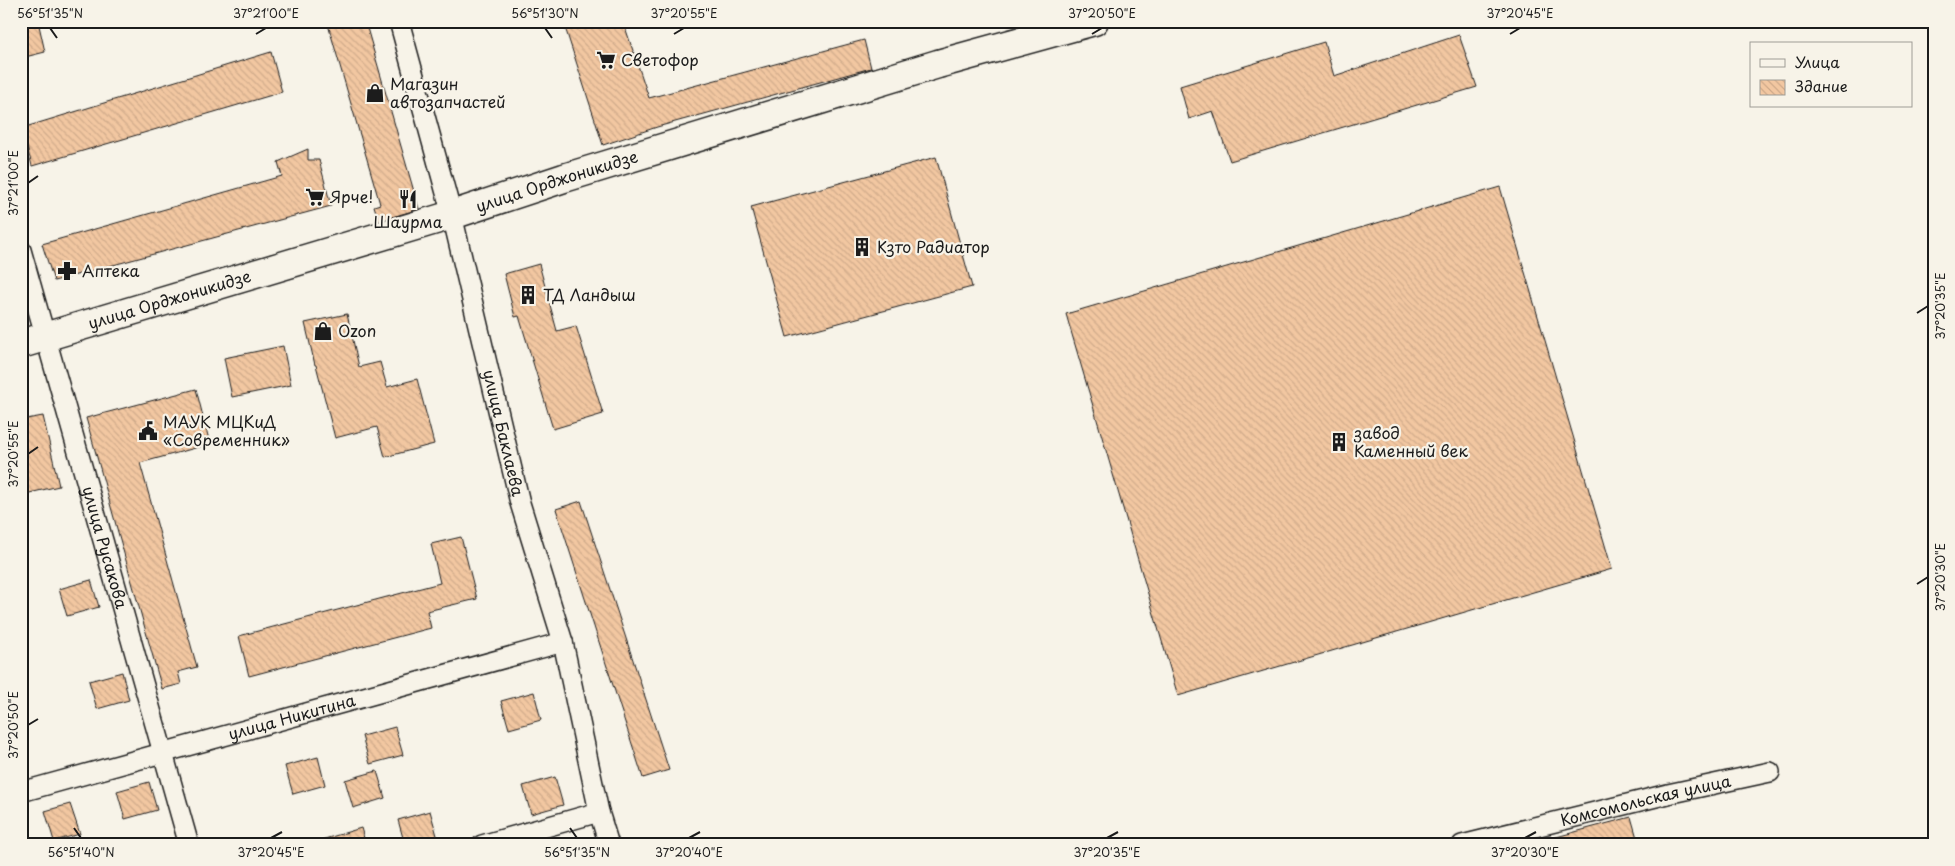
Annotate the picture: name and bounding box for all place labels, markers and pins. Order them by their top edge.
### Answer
place label: Светофор [621,47,699,71]
supermarket icon: Светофор [595,49,617,71]
place label: Магазин автозапчастей [390,71,506,113]
shop icon: Магазин автозапчастей [364,82,386,104]
place label: Ярче! [329,184,373,208]
supermarket icon: Ярче! [304,186,326,208]
restaurant icon: Шаурма [397,188,419,210]
place label: Шаурма [374,209,443,233]
place label: Кзто Радиатор [877,234,990,258]
building icon: Кзто Радиатор [851,236,873,258]
place label: Аптека [82,258,139,282]
pharmacy icon: Аптека [56,260,78,282]
place label: ТД Ландыш [543,282,636,306]
building icon: ТД Ландыш [517,284,539,306]
place label: Ozon [338,318,376,342]
shop icon: Ozon [312,320,334,342]
place label: МАУК МЦКиД «Современник» [163,409,290,451]
public building icon: МАУК МЦКиД «Современник» [137,420,159,442]
place label: завод Каменный век [1353,420,1469,462]
building icon: завод Каменный век [1328,431,1350,453]

